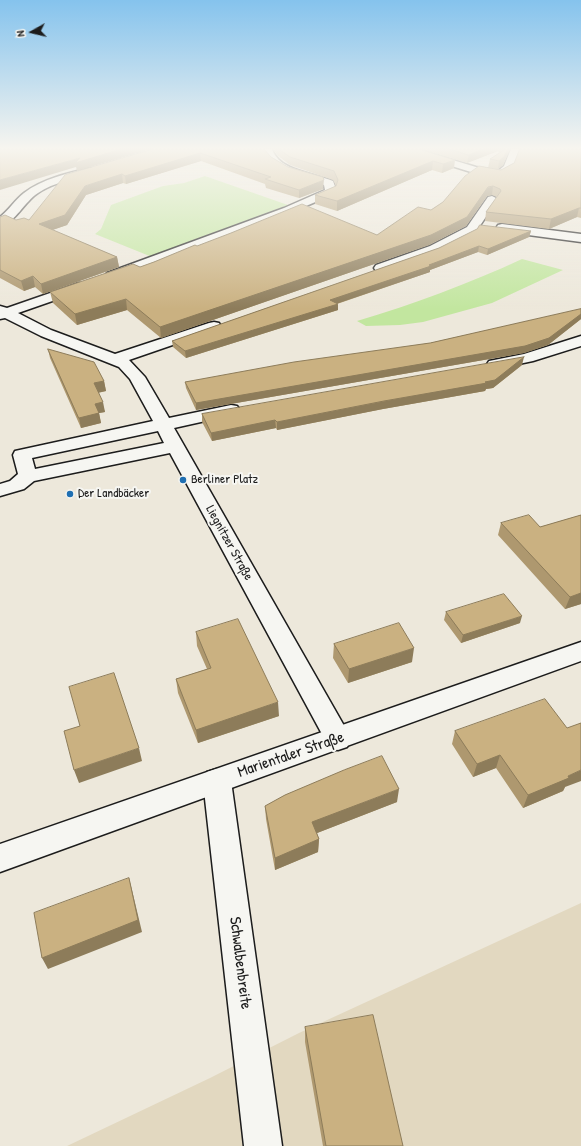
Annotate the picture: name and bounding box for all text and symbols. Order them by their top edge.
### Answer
north arrow [12,12,52,52]
text: N [13,30,27,38]
place label: Berliner Platz [191,472,258,488]
marker: Berliner Platz [178,475,188,485]
place label: Der Landbäcker [78,486,149,502]
marker: Der Landbäcker [65,489,75,499]
street label: Liegnitzer Straße [202,503,256,583]
street label: Marientaler Straße [235,728,347,782]
street label: Schwalbenbreite [225,916,255,1010]

